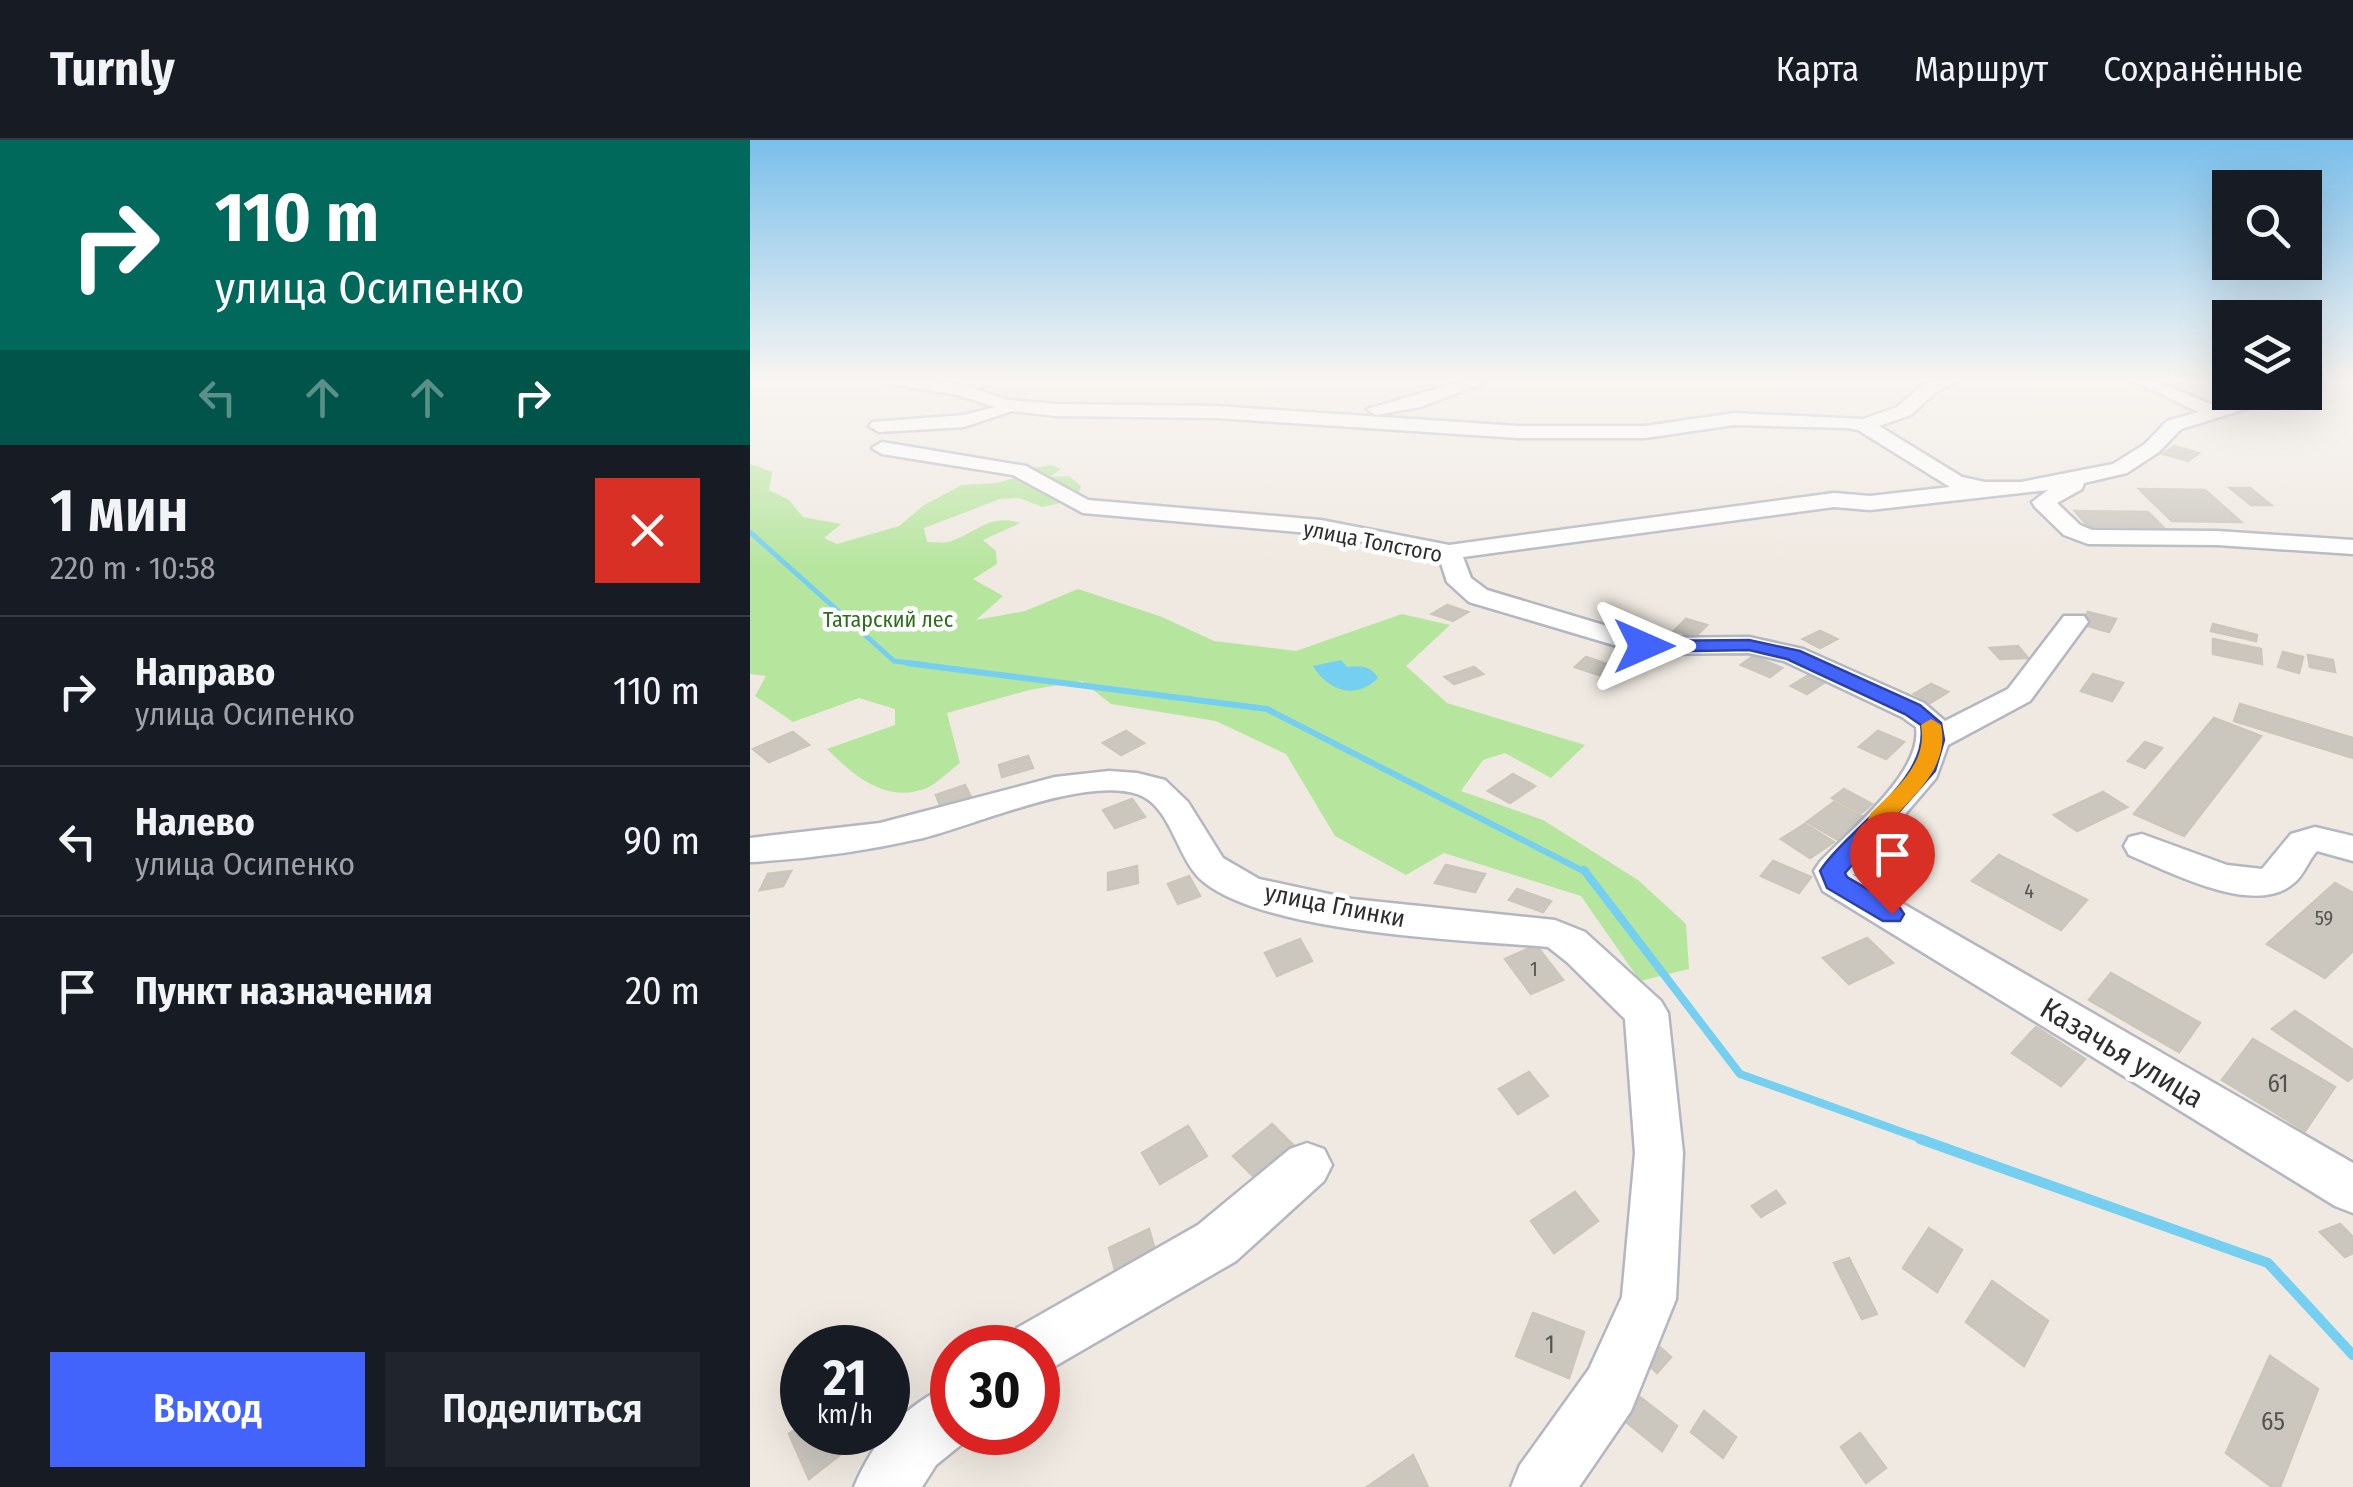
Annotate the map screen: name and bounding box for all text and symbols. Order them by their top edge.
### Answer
text: Turnly [50,40,175,98]
text: Карта [1776,48,1859,90]
text: Маршрут [1914,48,2048,90]
text: Сохранённые [2103,48,2303,90]
map controls [2212,170,2322,410]
button: search [2212,170,2322,280]
text: 110 m [215,176,379,260]
icon: right [50,180,180,310]
text: улица Осипенко [215,261,524,315]
button: layers [2212,300,2322,410]
icon: left [190,370,245,425]
icon: ahead [295,370,350,425]
icon: ahead [400,370,455,425]
icon: right [505,370,560,425]
text: 1 мин [50,475,189,547]
button: close [595,478,700,583]
street label: улица Толстого [1301,515,1445,568]
text: 220 m · 10:58 [50,549,216,587]
position arrow [1592,594,1696,698]
park label: Татарский лес [823,606,954,633]
text: Направо [135,649,275,695]
icon: right [50,664,105,719]
text: 110 m [613,668,700,714]
text: улица Осипенко [135,695,355,733]
text: Налево [135,799,255,845]
pin [1850,812,1935,915]
icon: left [50,814,105,869]
text: 90 m [624,818,700,864]
icon: arrive [1865,827,1920,882]
text: улица Осипенко [135,845,355,883]
street label: улица Глинки [1262,878,1407,934]
house number: 4 [2024,879,2034,903]
house number: 59 [2315,906,2333,930]
house number: 1 [1530,957,1538,981]
icon: arrive [50,964,105,1019]
text: Пункт назначения [135,968,433,1014]
text: 20 m [625,968,700,1014]
street label: Казачья улица [2034,990,2210,1116]
house number: 61 [2267,1069,2289,1099]
speed limit sign: 30 [930,1325,1060,1455]
house number: 1 [1545,1330,1555,1360]
text: 21 [823,1348,867,1408]
button: Выход [50,1352,365,1467]
button: Поделиться [385,1352,700,1467]
text: km/h [817,1400,873,1430]
house number: 65 [2261,1407,2285,1437]

